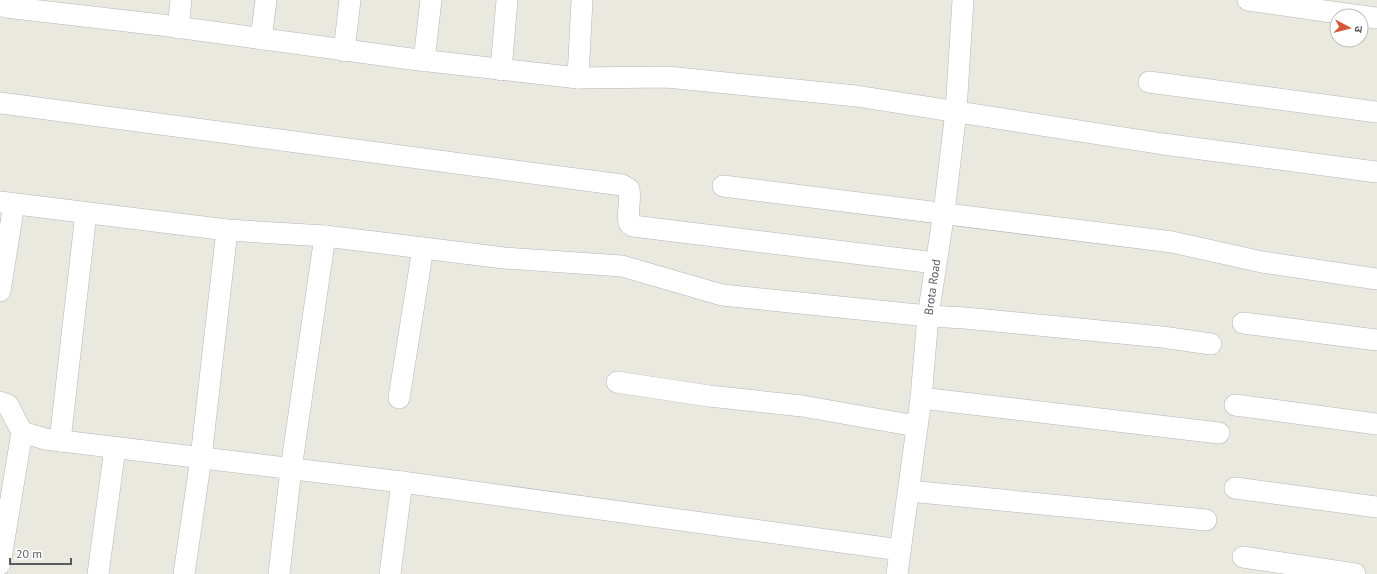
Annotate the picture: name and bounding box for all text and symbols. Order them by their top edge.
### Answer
north arrow [1329,8,1369,48]
text: उ [1352,25,1366,34]
street label: Brota Road [921,258,943,316]
scale bar [10,540,71,566]
text: 20 m [16,546,42,561]

